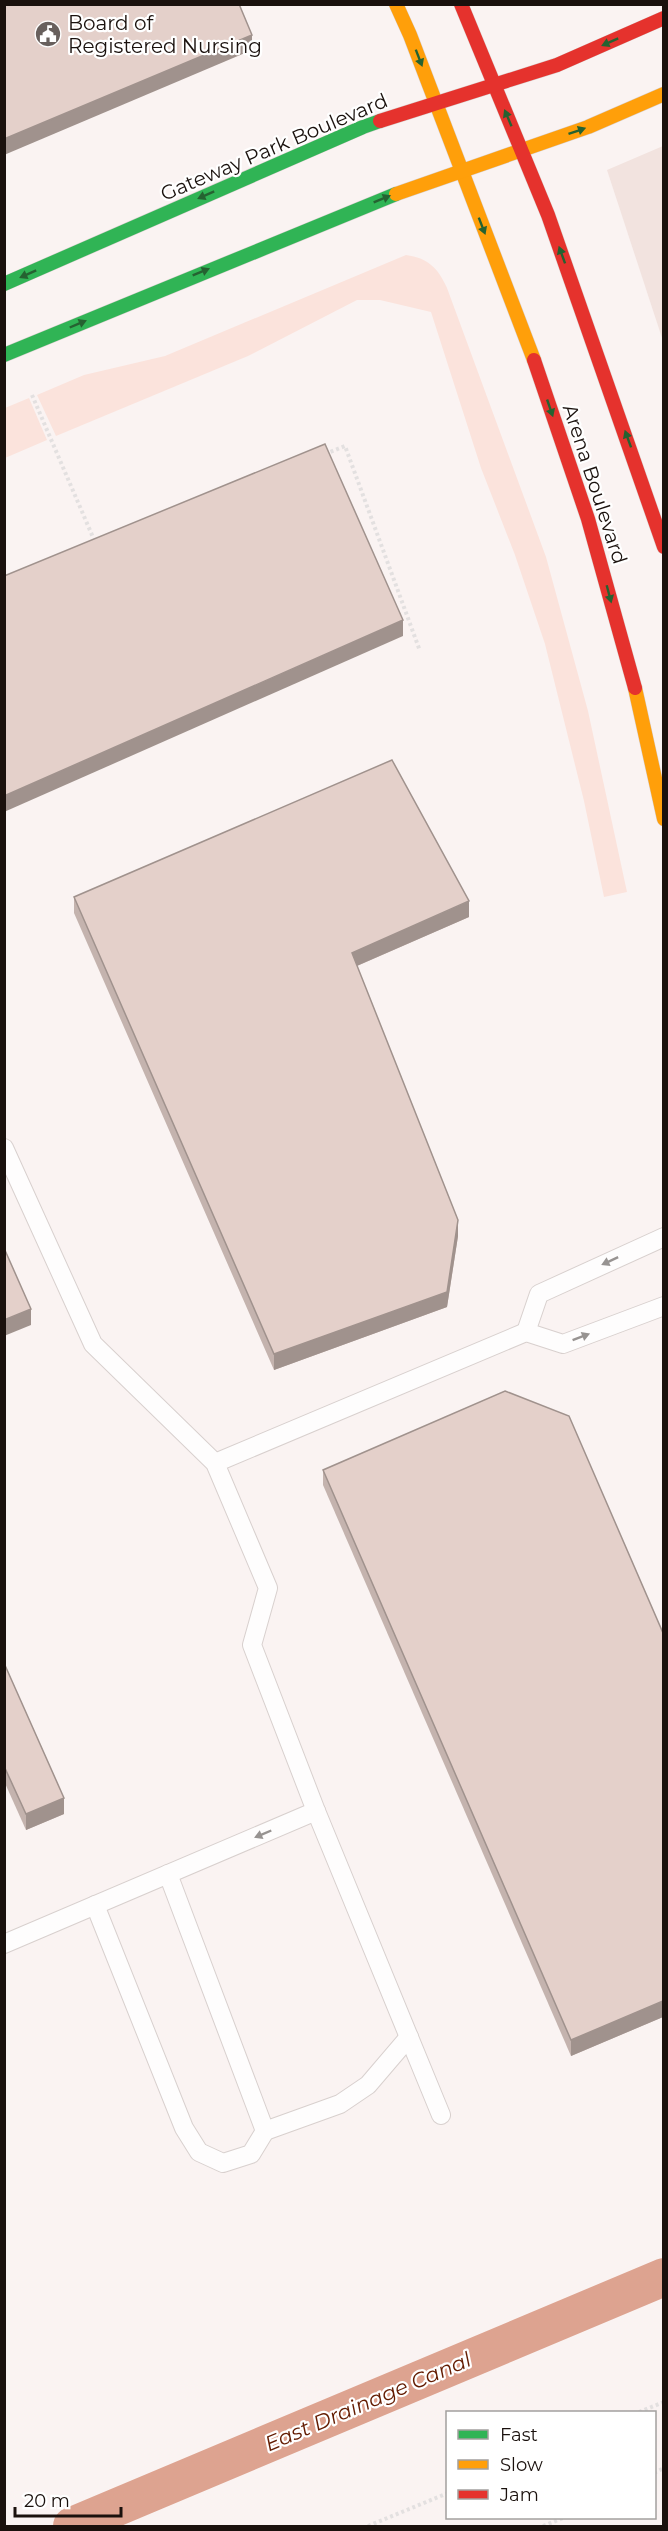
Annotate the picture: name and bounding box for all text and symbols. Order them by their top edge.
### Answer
place label: Board of Registered Nursing [68,11,262,58]
public building icon: Board of Registered Nursing [33,19,63,49]
one-way arrow [601,38,619,47]
one-way arrow [414,50,424,68]
street label: Gateway Park Boulevard [157,88,391,206]
one-way arrow [503,109,512,126]
one-way arrow [568,126,586,136]
one-way arrow [198,191,215,200]
one-way arrow [373,194,391,203]
one-way arrow [477,217,487,235]
one-way arrow [556,246,566,264]
one-way arrow [192,267,210,277]
one-way arrow [18,269,36,279]
one-way arrow [69,319,87,329]
one-way arrow [546,399,556,417]
street label: Arena Boulevard [558,401,632,567]
one-way arrow [622,430,632,448]
one-way arrow [605,585,614,603]
one-way arrow [602,1257,619,1266]
one-way arrow [572,1332,590,1342]
one-way arrow [253,1829,271,1839]
water label: East Drainage Canal [261,2347,475,2456]
legend [446,2411,656,2519]
text: Fast [500,2424,538,2446]
text: Slow [500,2454,543,2476]
scale bar [15,2480,122,2518]
text: Jam [499,2484,539,2506]
text: 20 m [24,2490,70,2512]

